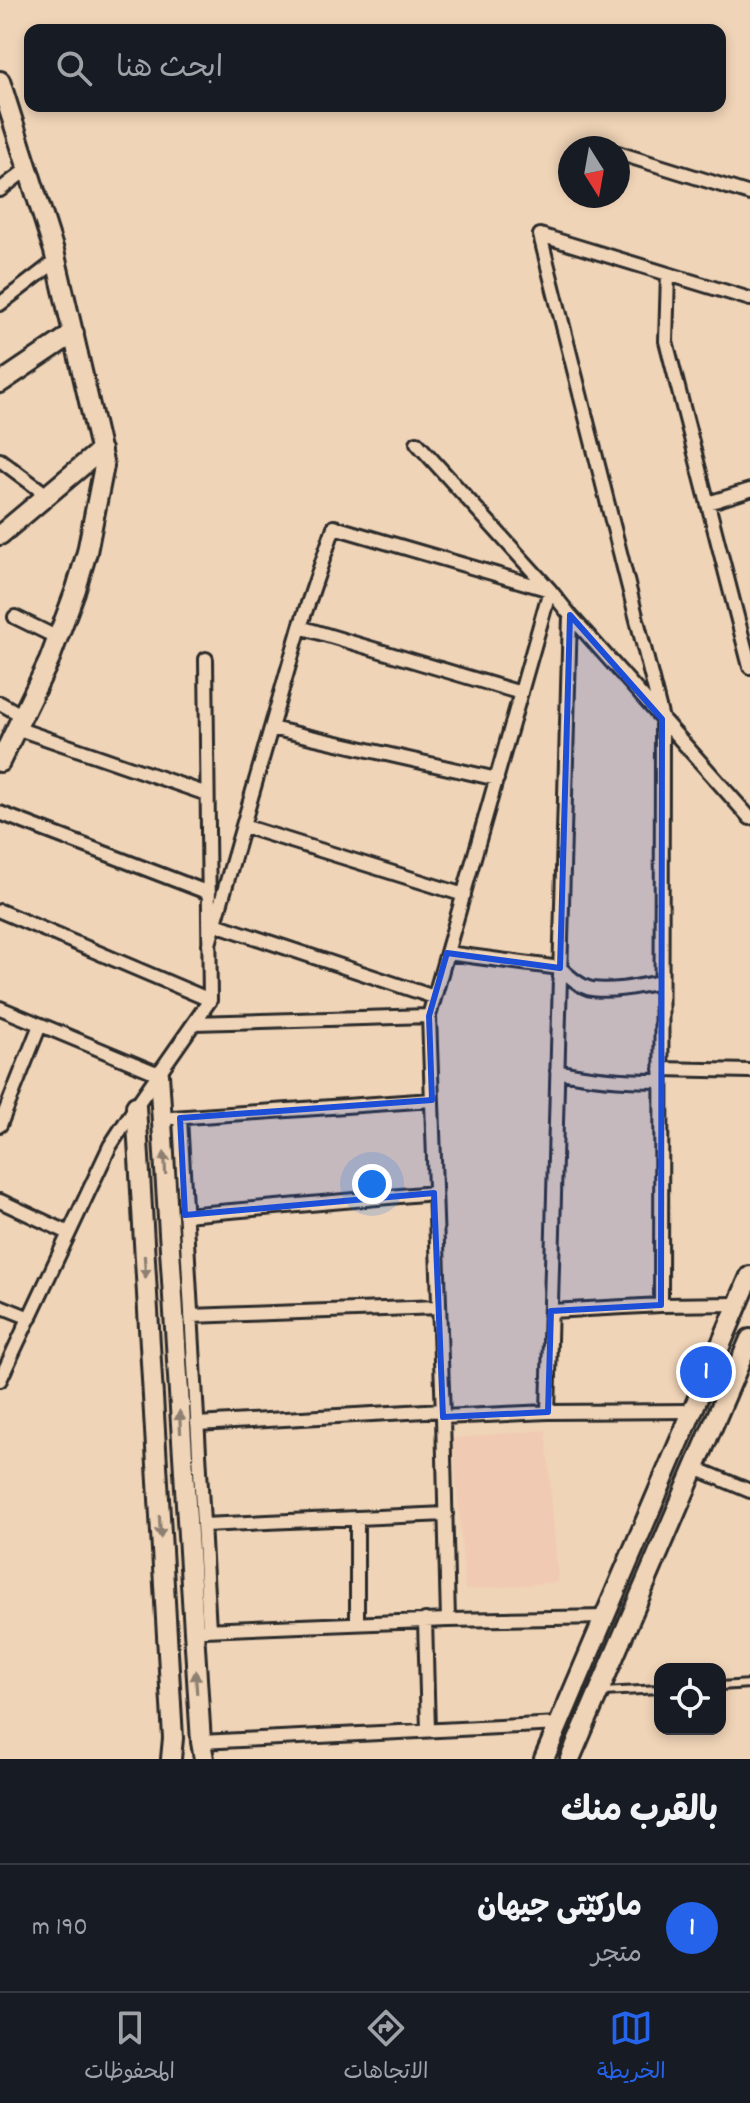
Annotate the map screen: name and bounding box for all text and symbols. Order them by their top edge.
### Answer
search box [24,24,726,112]
icon: search [52,46,96,90]
text: ابحث هنا [116,49,223,92]
north arrow [558,136,630,208]
one-way arrow [158,1150,171,1175]
your location [352,1164,392,1204]
one-way arrow [139,1255,152,1280]
pin: 1 [680,1342,732,1402]
one-way arrow [173,1409,186,1434]
one-way arrow [154,1515,167,1540]
map controls [654,1663,726,1735]
button: locate [654,1663,726,1735]
one-way arrow [189,1669,202,1694]
text: بالقرب منك [561,1789,718,1838]
text: مارکێتی جیهان [477,1888,642,1931]
text: 190 m [32,1910,88,1947]
text: 1 [689,1910,695,1947]
text: متجر [591,1937,642,1974]
tab: المحفوظات [84,2006,175,2090]
tab: الاتجاهات [344,2006,428,2090]
tab: الخريطة [597,2006,666,2090]

